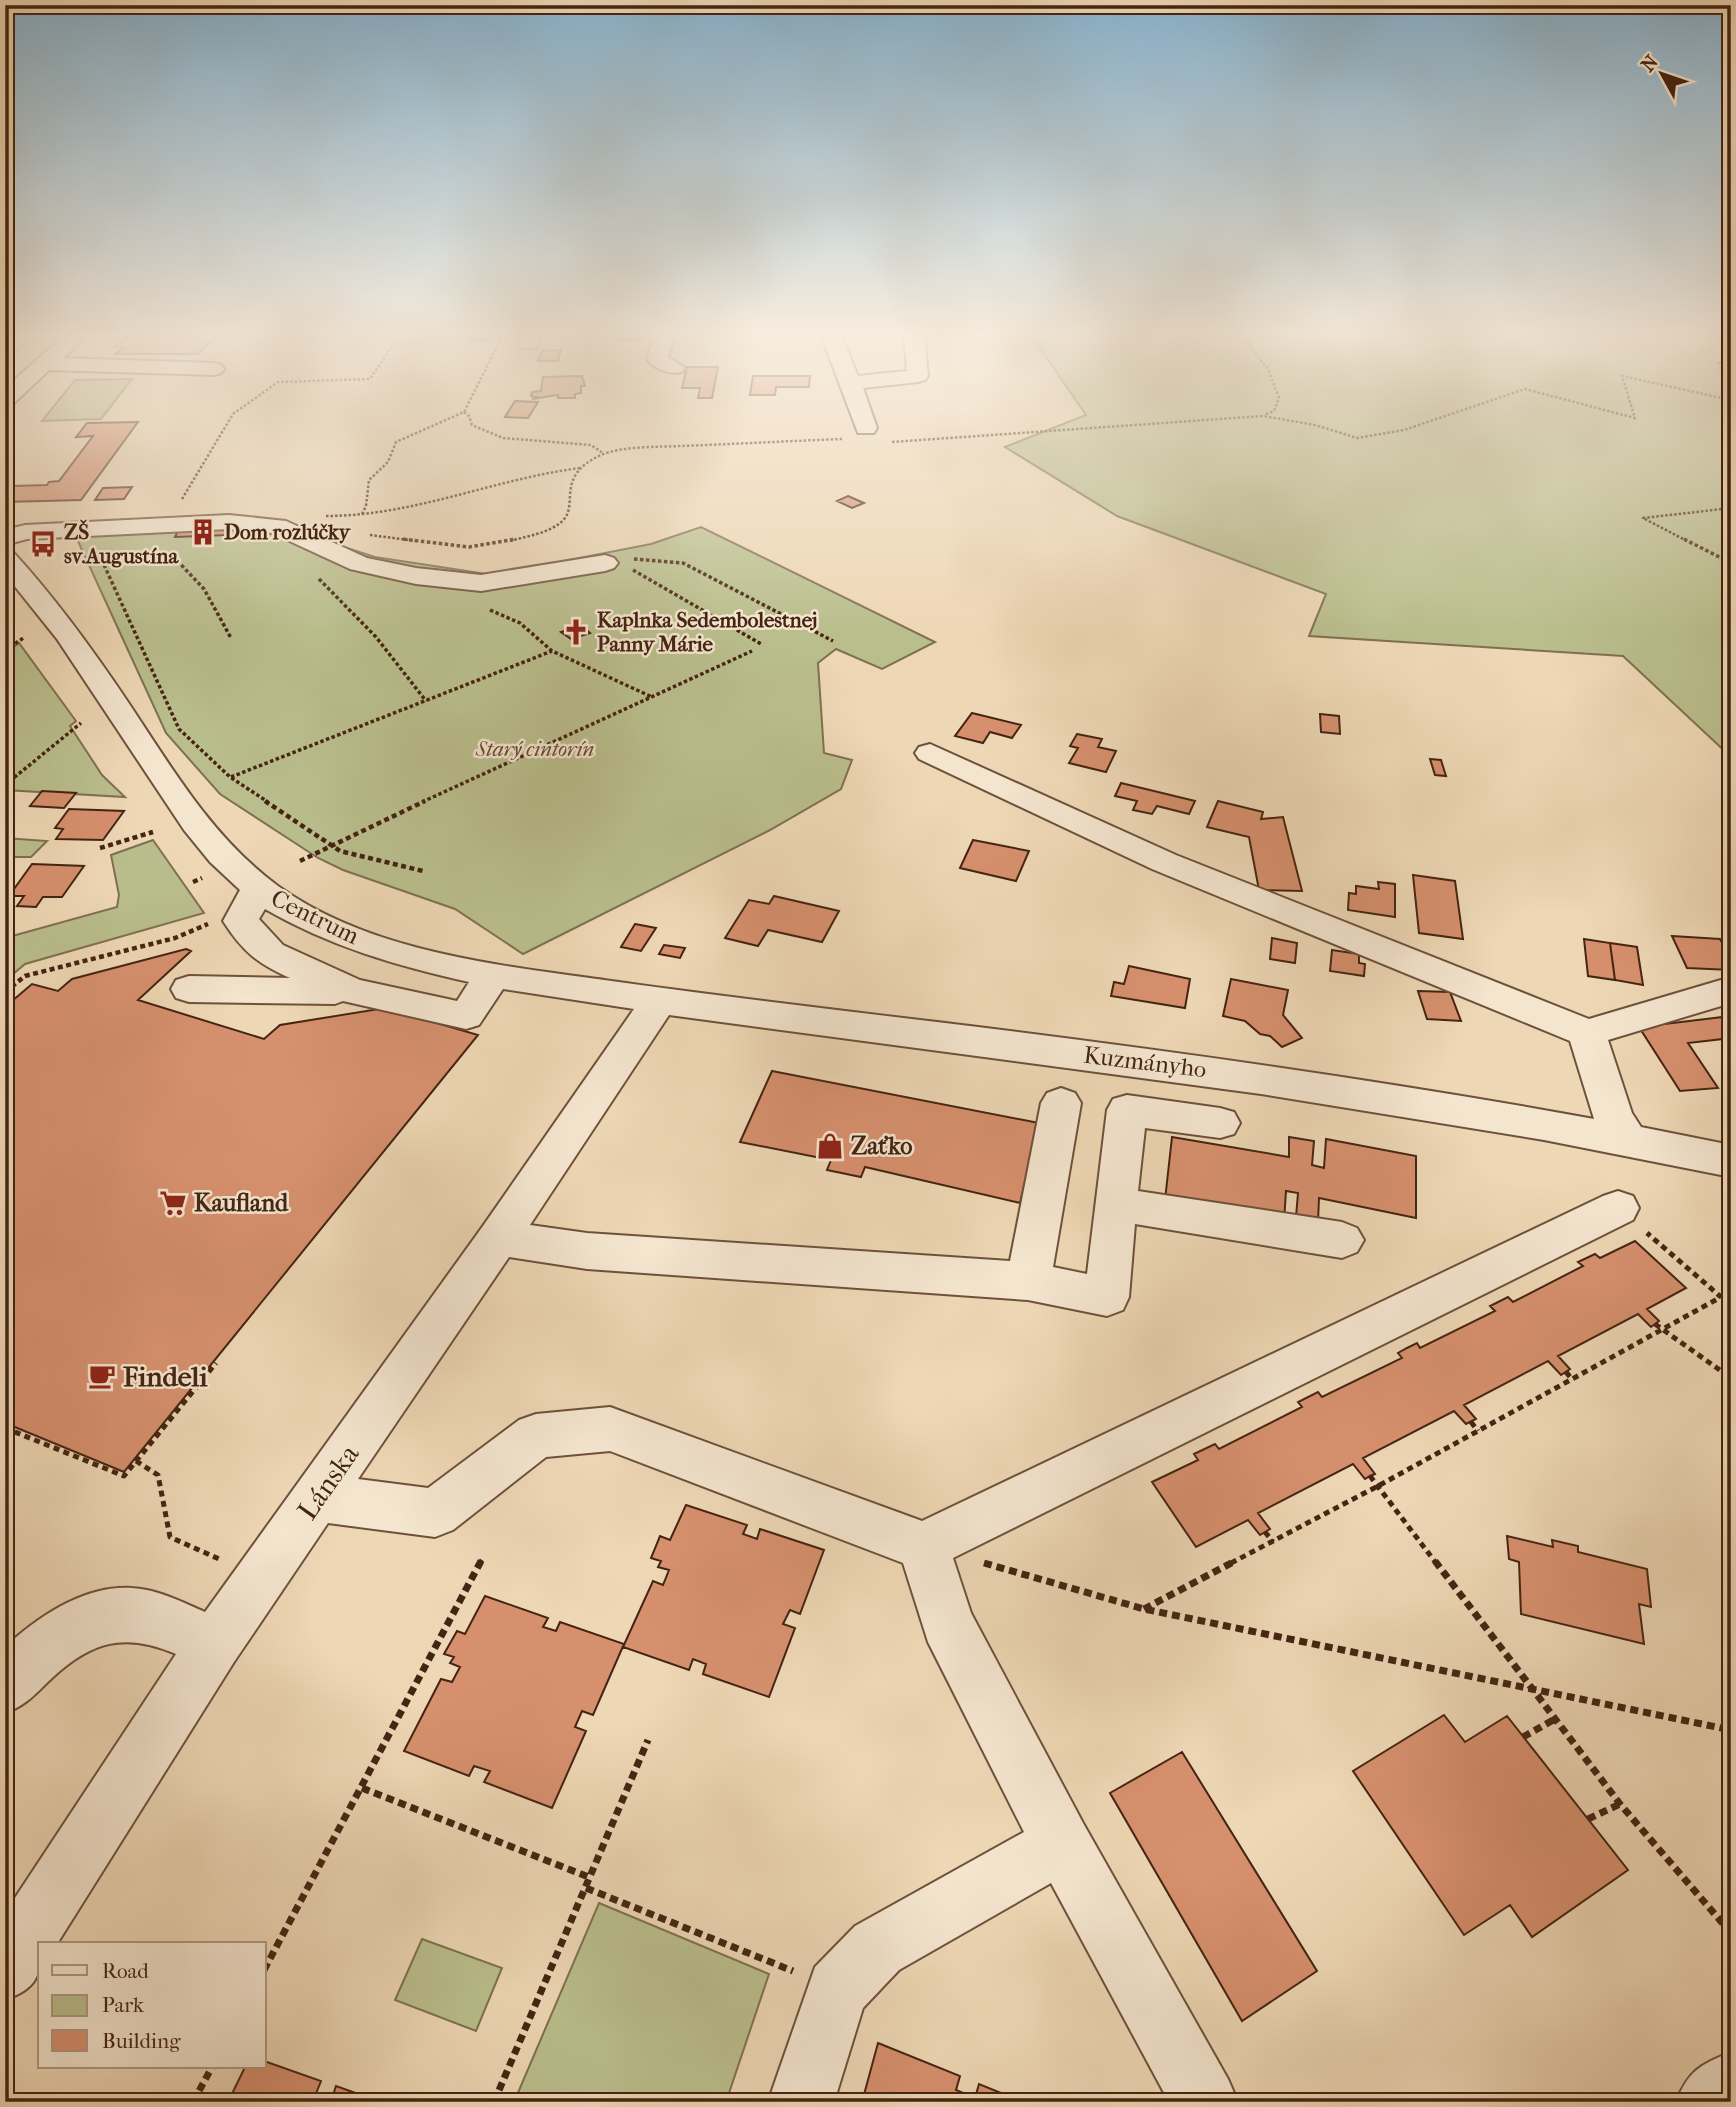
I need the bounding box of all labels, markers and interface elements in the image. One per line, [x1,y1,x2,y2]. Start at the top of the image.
north arrow [1628,38,1698,108]
text: N [1637,51,1663,76]
building icon: Dom rozlúčky [188,517,218,547]
place label: ZŠ sv.Augustína [64,519,179,568]
place label: Dom rozlúčky [224,520,352,544]
bus stop icon: ZŠ sv.Augustína [28,529,58,559]
place label: Kaplnka Sedembolestnej Panny Márie [597,608,817,656]
church icon: Kaplnka Sedembolestnej Panny Márie [561,617,591,647]
park label: Starý cintorín [475,737,594,761]
street label: Centrum [267,884,363,950]
street label: Kuzmányho [1082,1041,1208,1083]
shop icon: Zaťko [815,1131,845,1161]
place label: Zaťko [851,1132,912,1160]
supermarket icon: Kaufland [158,1188,188,1218]
place label: Kaufland [194,1189,289,1217]
place label: Findeli [123,1360,208,1393]
cafe icon: Findeli [87,1361,117,1391]
street label: Lánska [290,1437,366,1526]
legend [38,1942,266,2068]
text: Road [102,1959,149,1983]
text: Park [102,1993,144,2017]
text: Building [102,2029,181,2053]

